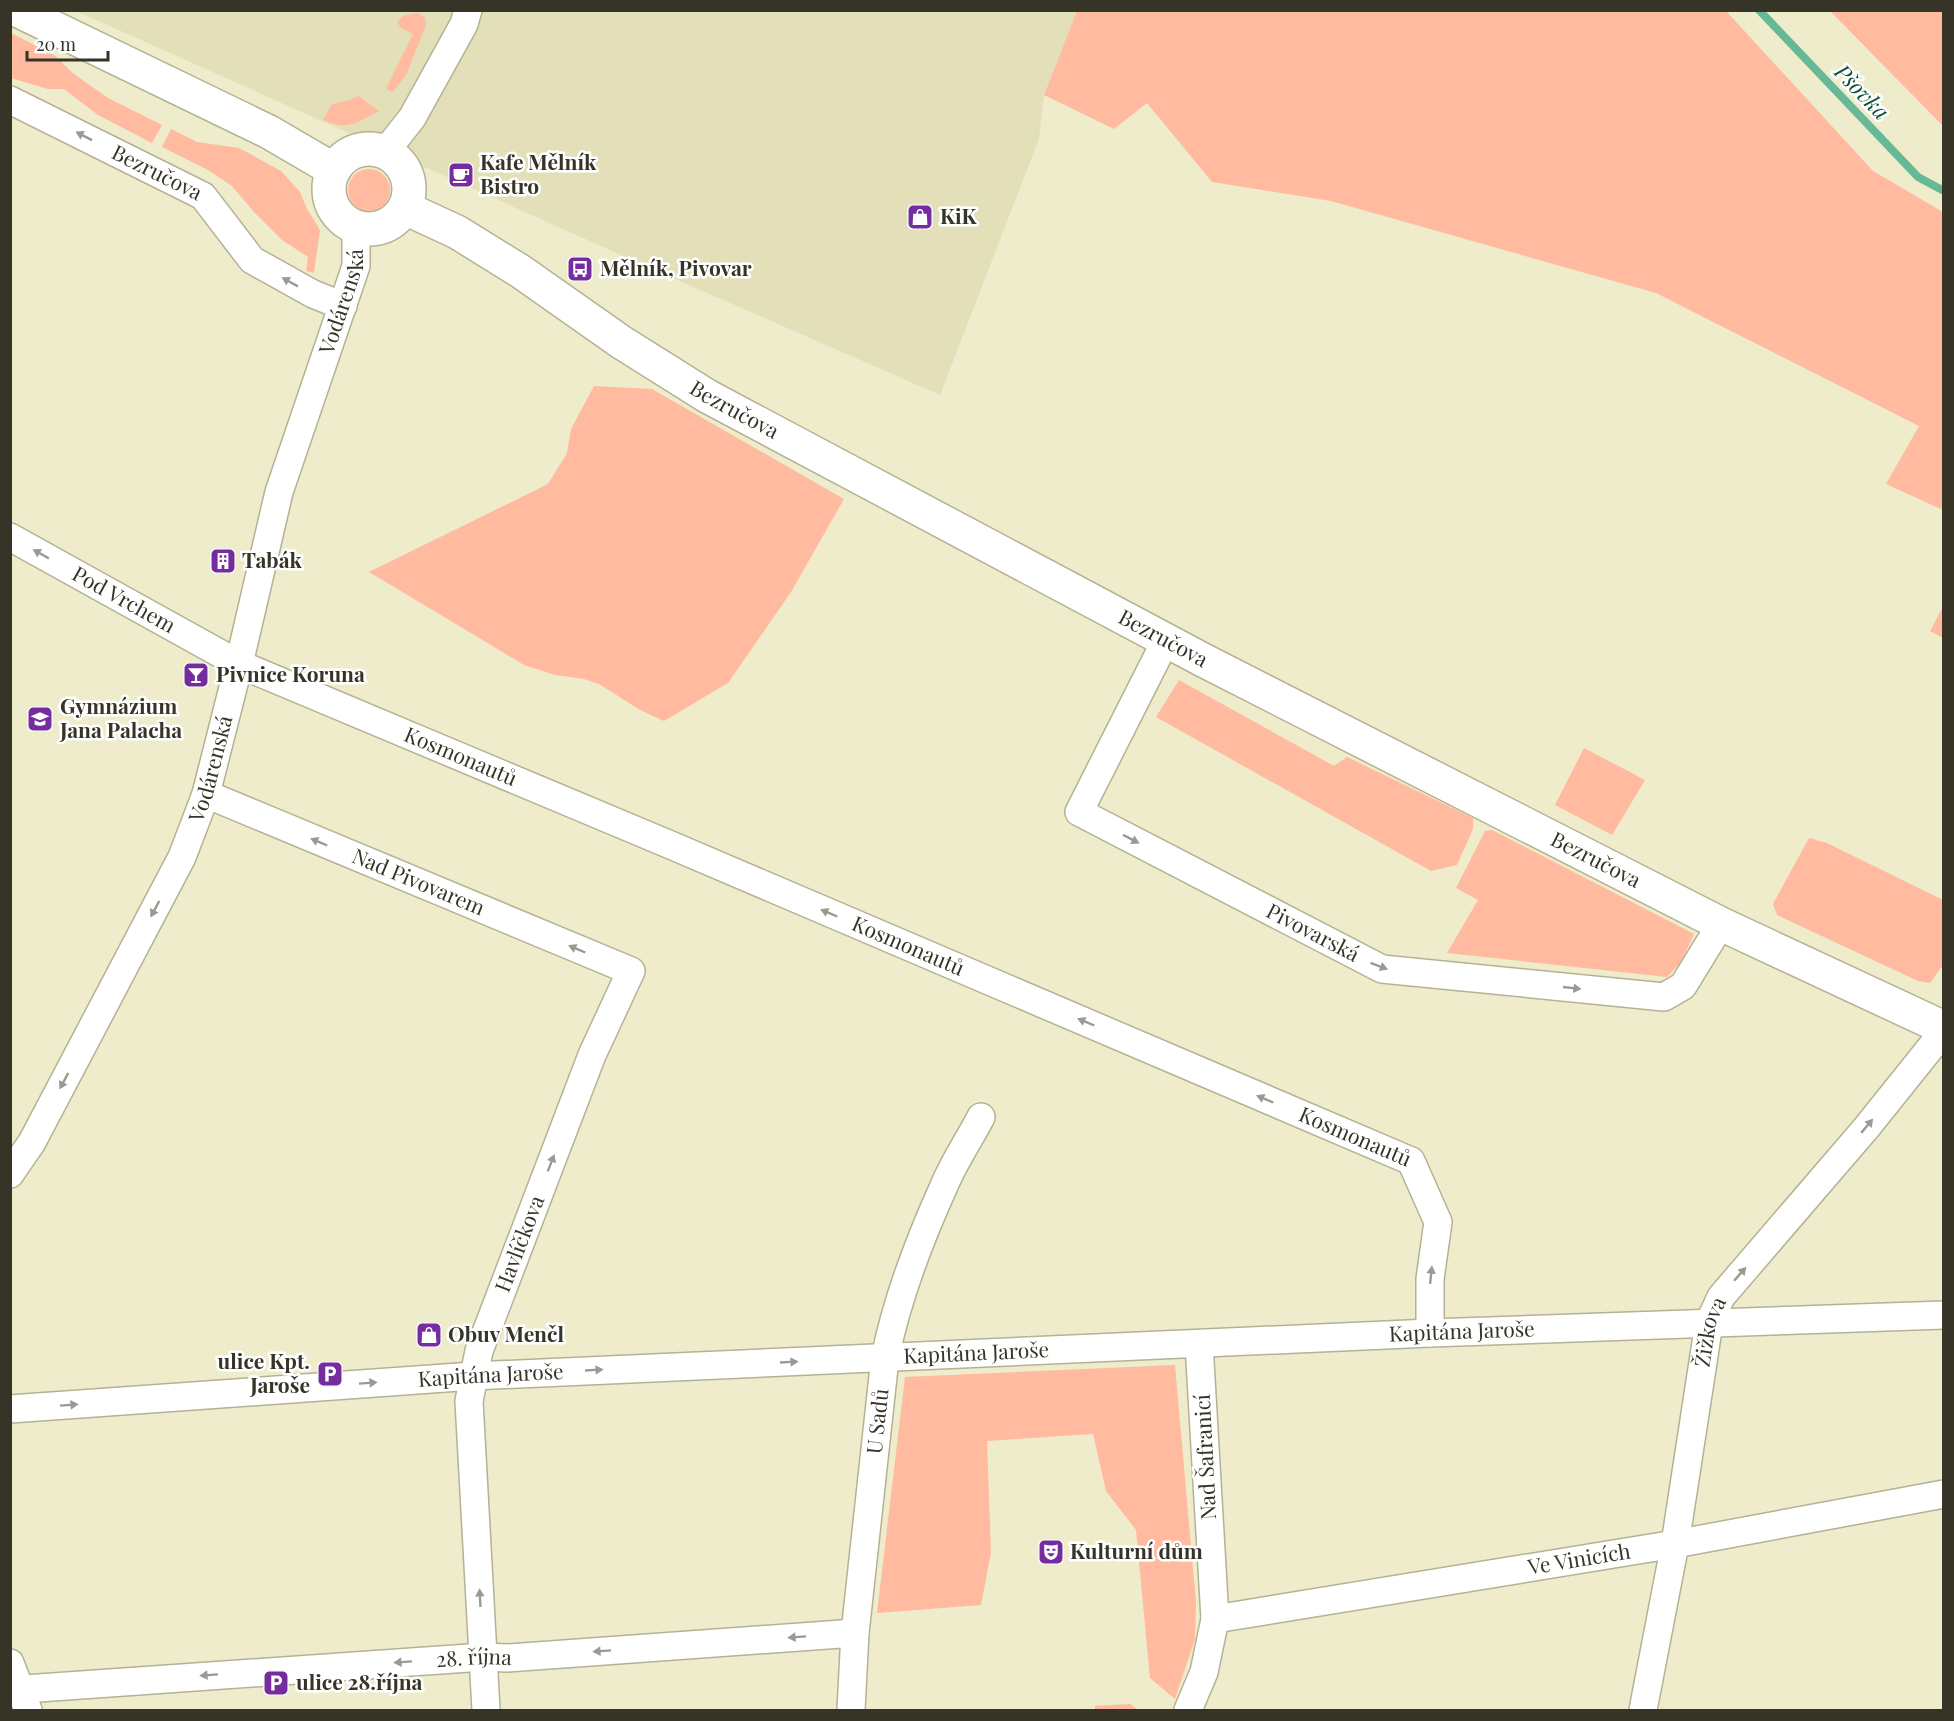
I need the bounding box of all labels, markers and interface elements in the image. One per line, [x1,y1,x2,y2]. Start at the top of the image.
scale bar [27,24,108,62]
text: 20 m [36,32,76,56]
water label: Pšovka [1828,56,1897,126]
one-way arrow [75,131,92,141]
street label: Bezručova [108,137,208,206]
place label: Kafe Mělník Bistro [480,147,597,199]
cafe icon: Kafe Mělník Bistro [446,160,476,190]
place label: KiK [940,201,978,229]
shop icon: KiK [905,202,935,232]
street label: Vodárenská [311,249,368,358]
place label: Mělník, Pivovar [600,253,752,281]
bus stop icon: Mělník, Pivovar [565,254,595,284]
one-way arrow [282,276,298,287]
street label: Bezručova [685,373,785,444]
place label: Tabák [242,545,303,573]
building icon: Tabák [208,546,238,576]
one-way arrow [32,549,49,559]
street label: Pod Vrchem [68,558,181,638]
street label: Bezručova [1114,602,1214,672]
place label: Pivnice Koruna [216,659,365,687]
bar icon: Pivnice Koruna [181,660,211,690]
place label: Gymnázium Jana Palacha [59,691,182,743]
school or university icon: Gymnázium Jana Palacha [25,704,55,734]
street label: Vodárenská [180,712,238,826]
street label: Kosmonautů [401,719,522,791]
street label: Bezručova [1547,824,1647,893]
one-way arrow [1122,834,1139,844]
one-way arrow [310,837,328,847]
street label: Nad Pivovarem [349,841,490,921]
street label: Pivovarská [1262,896,1365,967]
one-way arrow [150,900,160,917]
one-way arrow [820,907,838,917]
street label: Kosmonautů [848,908,969,981]
one-way arrow [568,944,586,953]
one-way arrow [1370,961,1388,971]
one-way arrow [1563,983,1582,993]
one-way arrow [1077,1018,1094,1027]
one-way arrow [59,1073,69,1090]
one-way arrow [1256,1094,1274,1103]
street label: Kosmonautů [1295,1099,1416,1172]
one-way arrow [1860,1119,1873,1134]
one-way arrow [547,1154,556,1172]
street label: Havlíčkova [487,1191,550,1296]
one-way arrow [1426,1265,1436,1284]
one-way arrow [1733,1267,1746,1282]
street label: Žižkova [1686,1291,1731,1369]
street label: Kapitána Jaroše [1388,1313,1535,1347]
place label: Obuv Menčl [448,1319,564,1347]
shop icon: Obuv Menčl [414,1320,444,1350]
street label: Kapitána Jaroše [903,1334,1050,1369]
place label: ulice Kpt. Jaroše [218,1346,310,1398]
street label: Kapitána Jaroše [417,1356,564,1392]
one-way arrow [779,1357,798,1366]
parking icon: ulice Kpt. Jaroše [315,1359,345,1389]
one-way arrow [584,1366,603,1375]
one-way arrow [359,1379,378,1388]
street label: U Sadů [859,1387,894,1455]
street label: Nad Šafranicí [1187,1394,1221,1521]
one-way arrow [59,1400,78,1409]
street label: Ve Vinicích [1524,1535,1633,1580]
place label: Kulturní dům [1070,1536,1203,1564]
theatre icon: Kulturní dům [1036,1537,1066,1567]
one-way arrow [475,1589,484,1608]
one-way arrow [787,1632,806,1641]
street label: 28. října [435,1641,513,1672]
one-way arrow [593,1646,612,1656]
one-way arrow [394,1657,413,1667]
place label: ulice 28.října [296,1667,423,1695]
parking icon: ulice 28.října [261,1668,291,1698]
one-way arrow [199,1670,218,1680]

